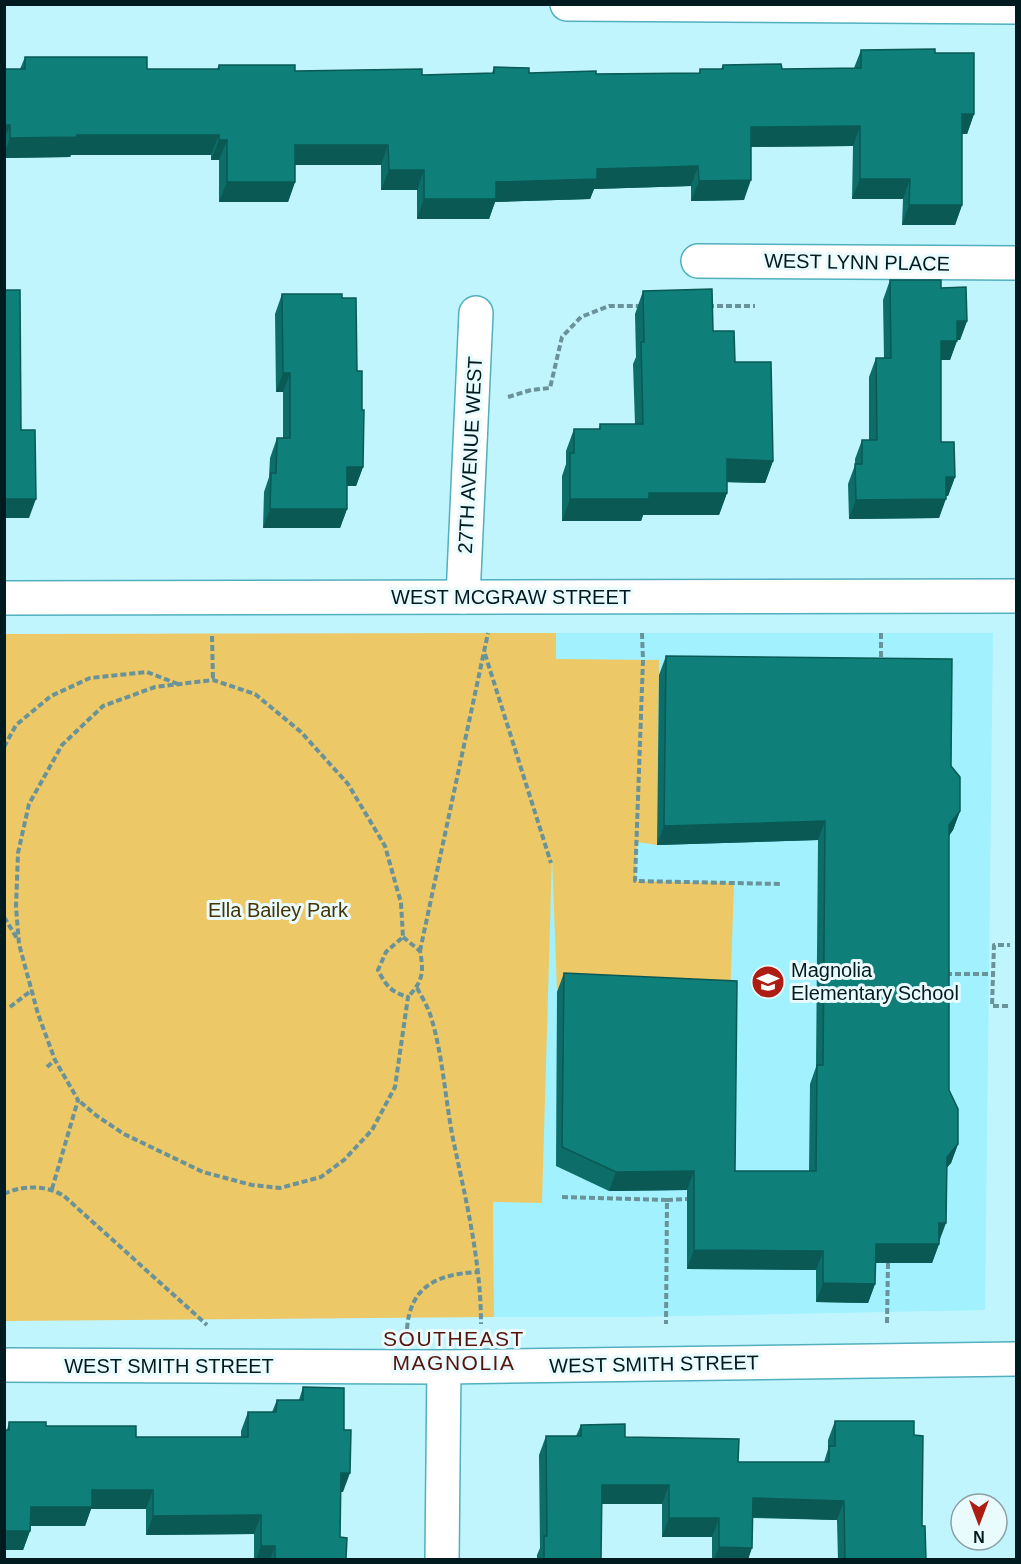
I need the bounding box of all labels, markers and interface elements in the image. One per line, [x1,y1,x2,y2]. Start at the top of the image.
street label: WEST LYNN PLACE [764,249,950,275]
street label: 27TH AVENUE WEST [454,356,486,554]
street label: WEST MCGRAW STREET [391,586,631,608]
park label: Ella Bailey Park [208,899,349,921]
place label: Magnolia Elementary School [791,959,959,1004]
school or university icon: Magnolia Elementary School [750,964,786,1000]
district label: SOUTHEAST MAGNOLIA [383,1327,525,1374]
street label: WEST SMITH STREET [549,1351,759,1377]
street label: WEST SMITH STREET [64,1355,274,1377]
north arrow [949,1492,1009,1552]
text: N [973,1528,985,1545]

